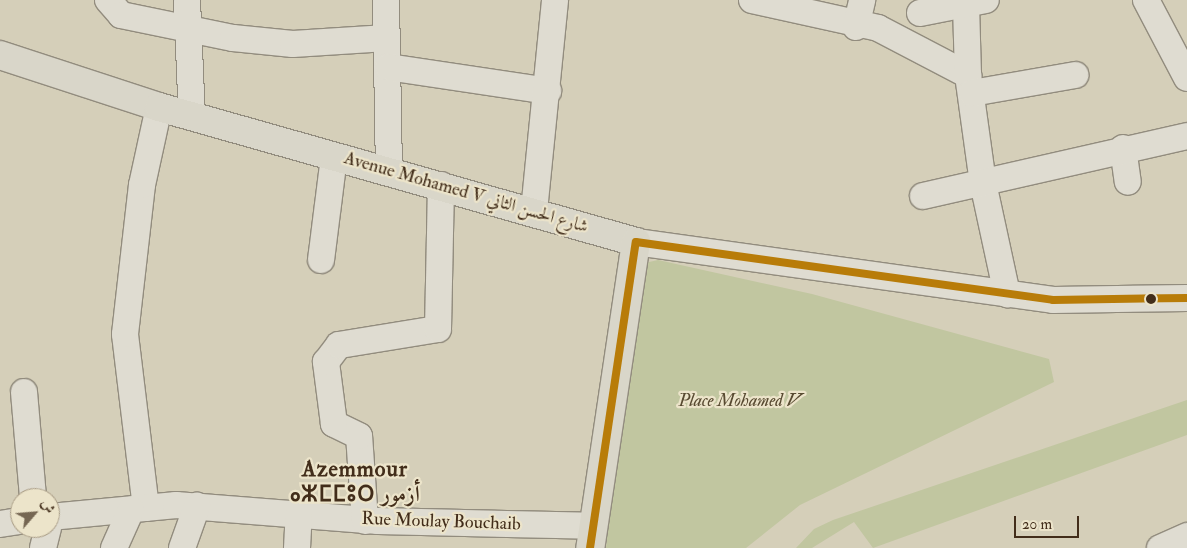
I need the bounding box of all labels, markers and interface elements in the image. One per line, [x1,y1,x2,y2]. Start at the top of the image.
street label: Avenue Mohamed V شارع الحسن الثاني [341,148,591,238]
unlabelled marker [1146,294,1156,304]
park label: Place Mohamed V [678,390,802,412]
district label: Azemmour ⴰⵣⵎⵎⵓⵔ أزمور [294,456,416,508]
north arrow [10,488,60,538]
text: ش [37,496,59,516]
scale bar [1017,506,1082,538]
street label: Rue Moulay Bouchaib [361,508,521,536]
text: 20 m [1022,515,1052,534]

